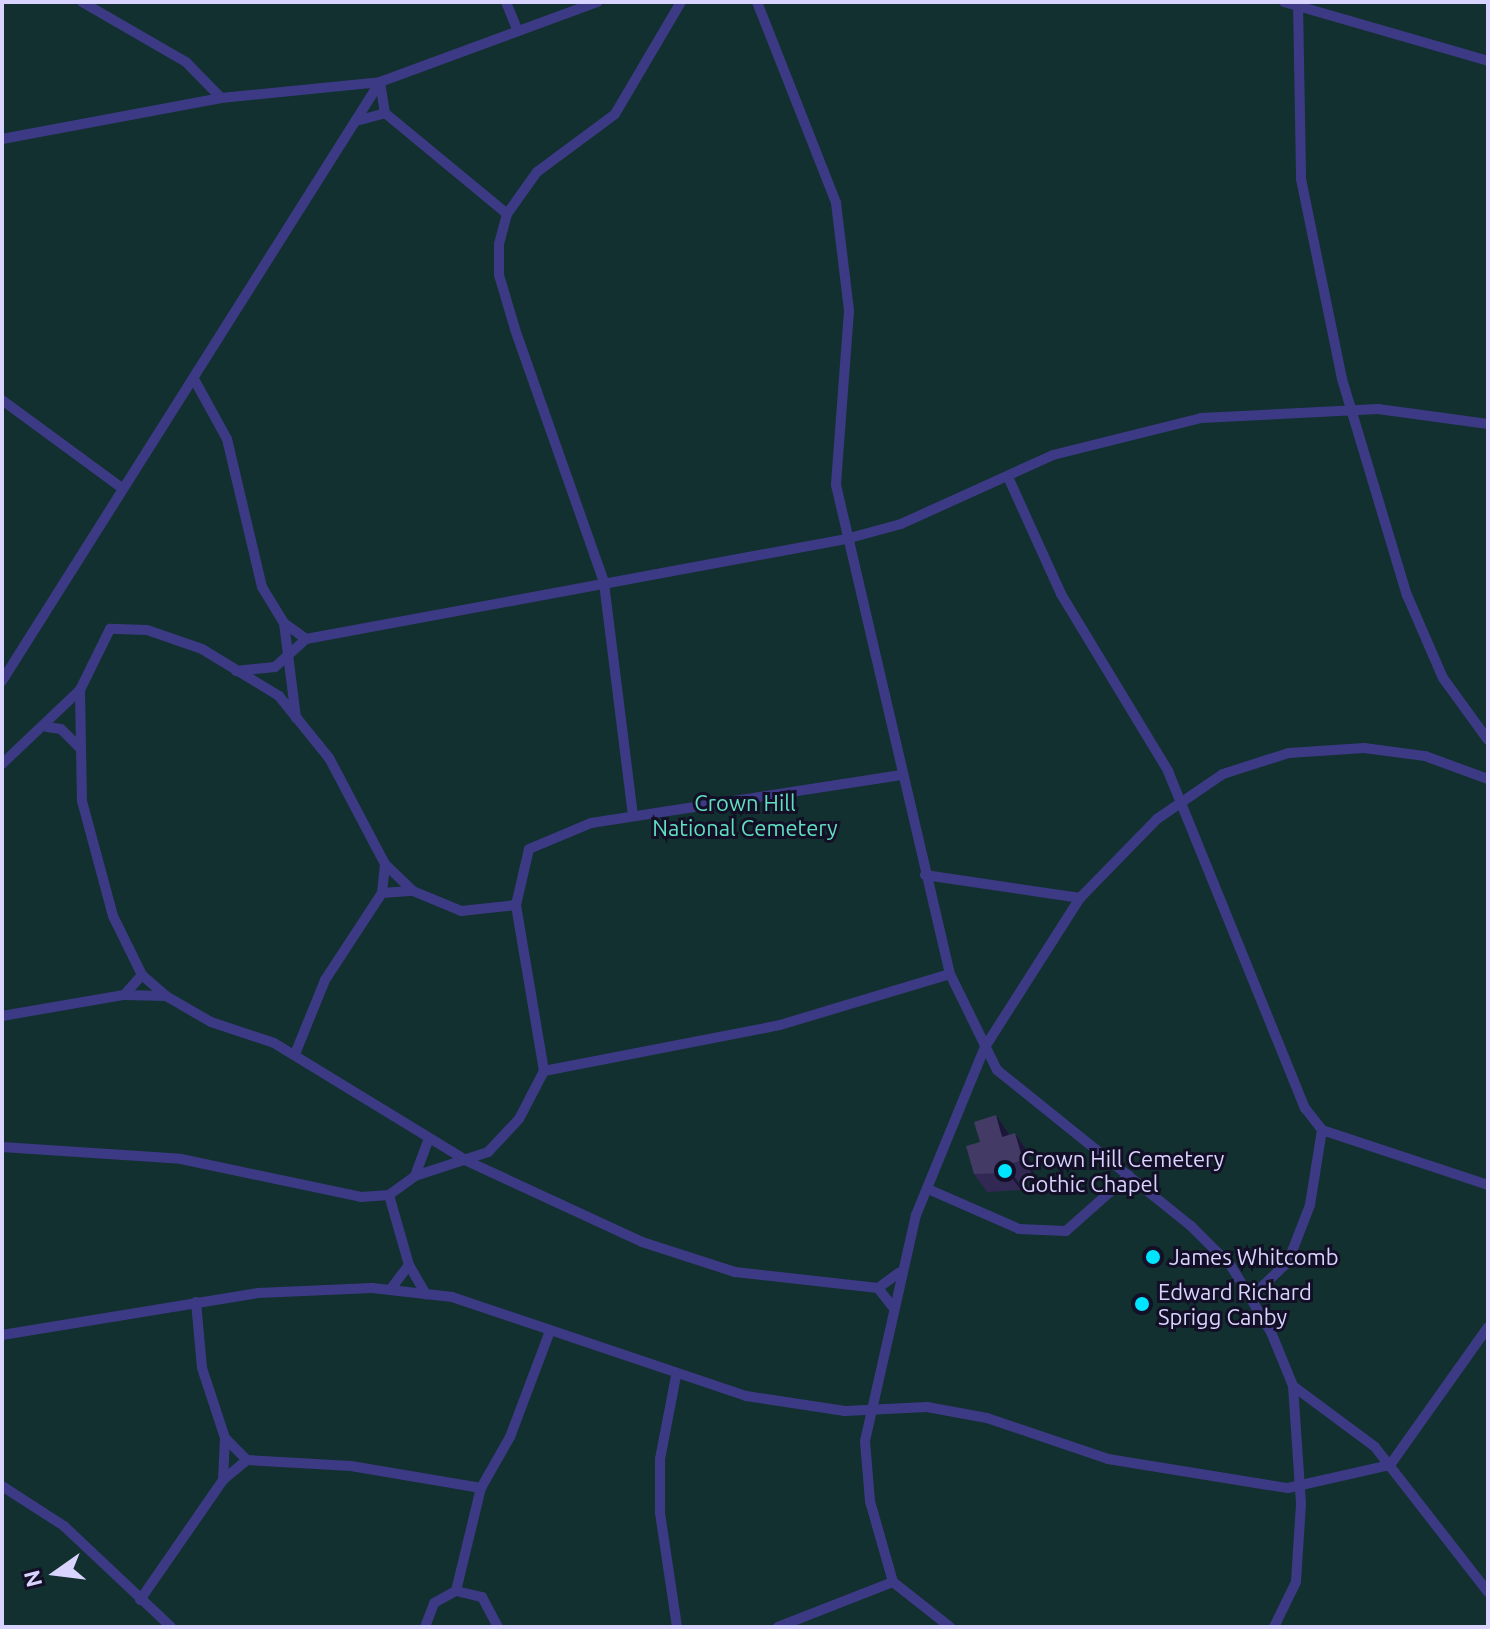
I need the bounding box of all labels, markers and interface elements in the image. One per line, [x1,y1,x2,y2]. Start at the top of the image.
park label: Crown Hill National Cemetery [652,789,838,840]
place label: Crown Hill Cemetery Gothic Chapel [1021,1145,1224,1196]
marker: Crown Hill Cemetery Gothic Chapel [996,1162,1014,1180]
place label: James Whitcomb [1169,1244,1339,1270]
marker: James Whitcomb [1144,1248,1162,1266]
place label: Edward Richard Sprigg Canby [1158,1278,1312,1330]
marker: Edward Richard Sprigg Canby [1133,1295,1151,1313]
north arrow [16,1533,96,1613]
text: N [18,1568,46,1590]

